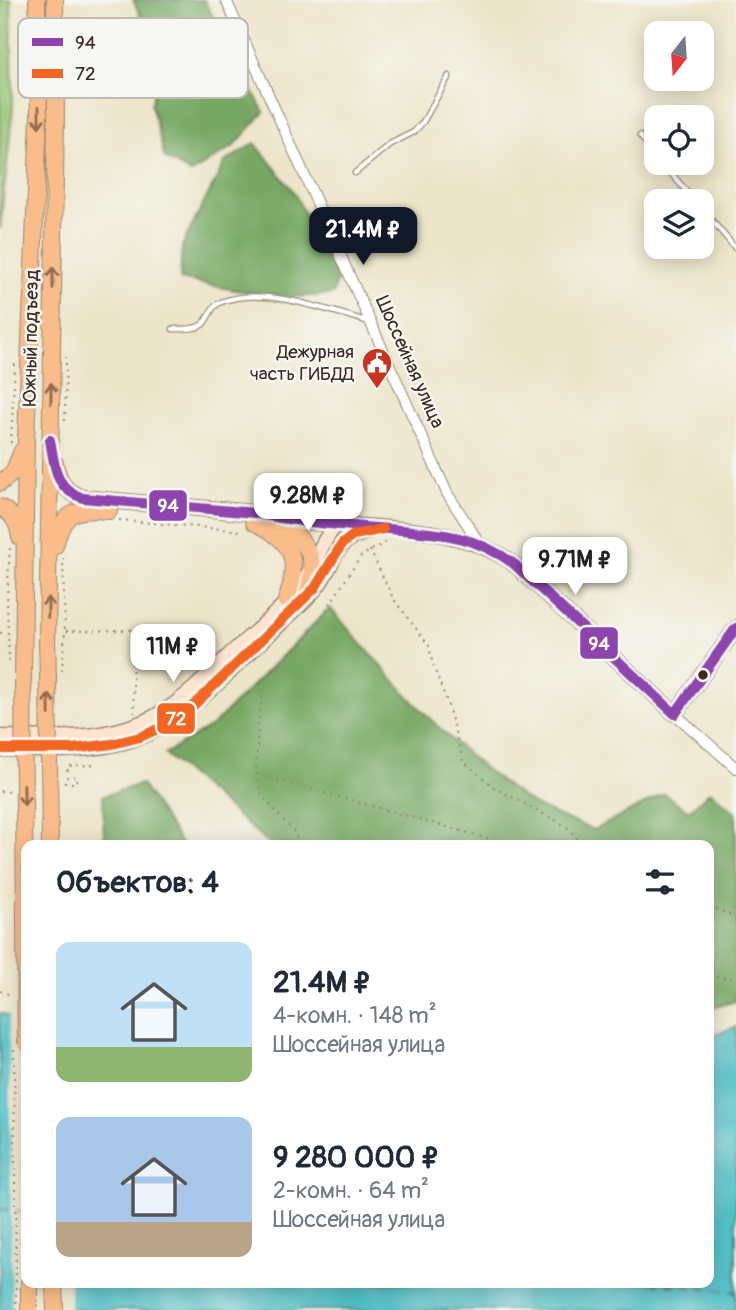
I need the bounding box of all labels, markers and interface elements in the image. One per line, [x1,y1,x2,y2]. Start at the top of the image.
legend [18,18,248,98]
north arrow [644,21,714,91]
map controls [644,21,714,259]
text: 94 [75,31,96,55]
text: 72 [75,62,96,86]
one-way arrow [32,105,45,128]
button: locate [644,105,714,175]
button: layers [644,189,714,259]
pin: 21.4M ₽ [298,208,428,267]
text: 21.4M ₽ [325,215,401,244]
one-way arrow [46,267,60,290]
street label: Южный подъезд [18,269,44,406]
street label: Шоссейная улица [370,292,450,432]
place label: Дежурная часть ГИБДД [249,340,355,386]
public building icon: Дежурная часть ГИБДД [360,346,394,390]
one-way arrow [44,382,58,405]
pin: 9.28M ₽ [243,474,373,533]
text: 9.28M ₽ [270,481,346,510]
line badge: 94 [148,489,188,522]
text: 94 [158,494,178,518]
pin: 9.71M ₽ [510,538,640,597]
text: 9.71M ₽ [538,545,612,574]
one-way arrow [41,596,54,619]
pin: 11M ₽ [124,624,222,684]
line badge: 94 [579,626,619,660]
text: 11M ₽ [146,632,200,661]
text: 94 [589,632,609,656]
unlabelled marker [696,668,710,682]
one-way arrow [42,692,55,715]
line badge: 72 [156,702,196,735]
text: 72 [166,707,187,731]
one-way arrow [17,783,31,806]
icon: filters [641,863,679,901]
text: Объектов: 4 [56,864,219,901]
text: 21.4M ₽ [273,964,372,1001]
icon: home [112,970,196,1054]
text: 4-комн. · 148 m² [273,1001,437,1030]
text: Шоссейная улица [273,1030,445,1059]
text: 9 280 000 ₽ [273,1139,440,1176]
icon: home [112,1145,196,1229]
text: 2-комн. · 64 m² [273,1176,429,1205]
text: Шоссейная улица [273,1205,445,1234]

